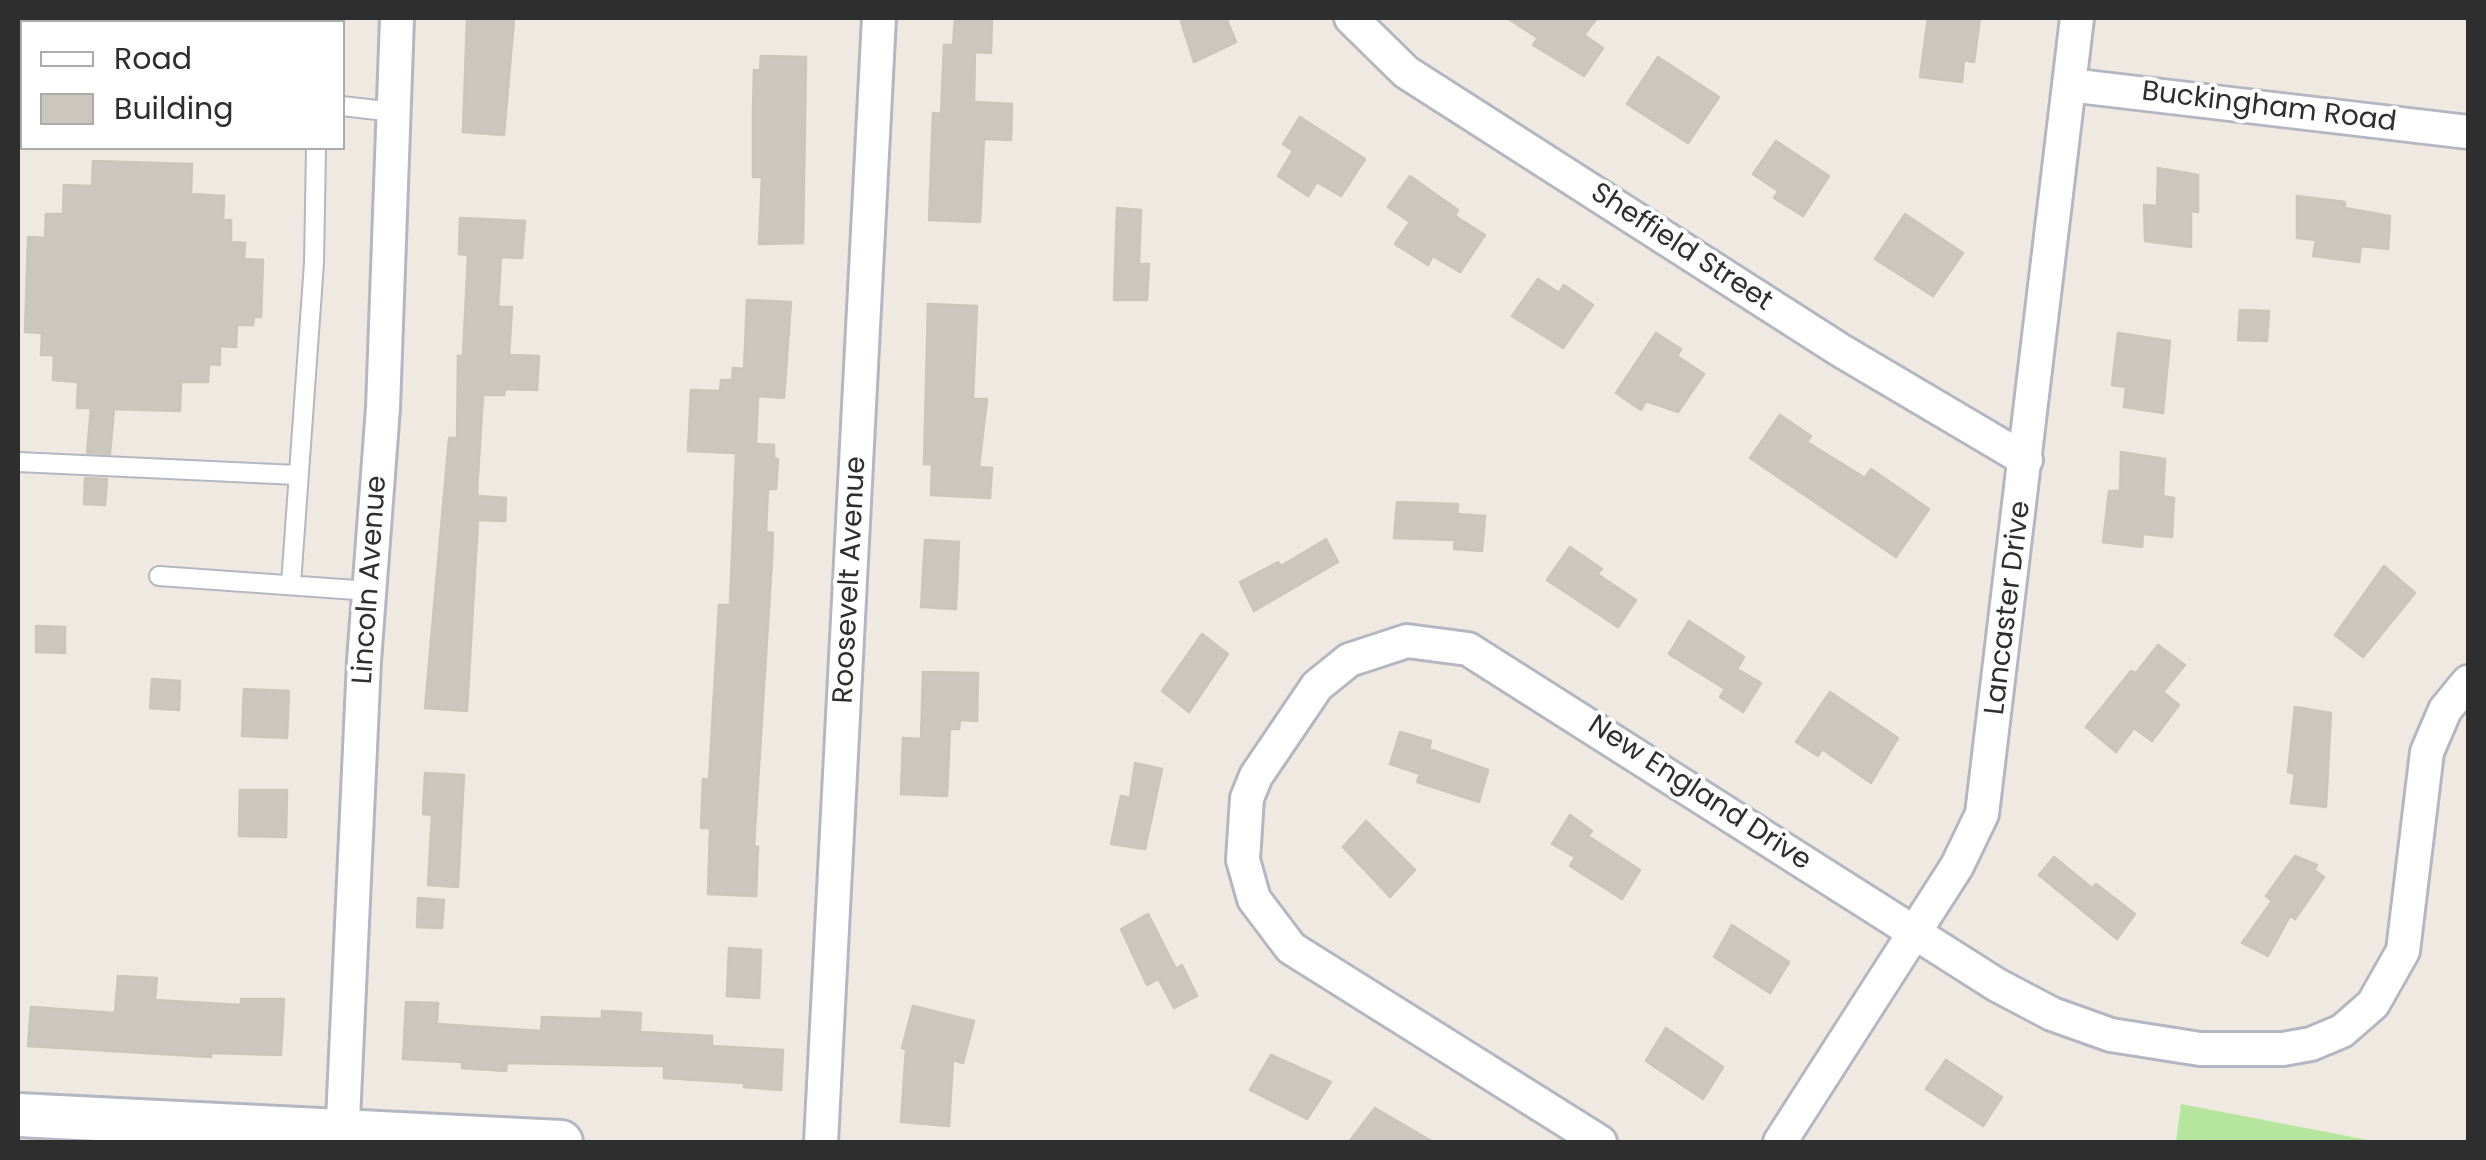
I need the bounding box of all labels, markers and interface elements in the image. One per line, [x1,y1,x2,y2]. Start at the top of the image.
legend [20,20,345,150]
text: Road [114,37,192,80]
street label: Buckingham Road [2140,76,2398,140]
text: Building [114,87,234,130]
street label: Sheffield Street [1584,177,1778,319]
street label: Roosevelt Avenue [828,455,874,705]
street label: Lincoln Avenue [347,474,395,686]
street label: Lancaster Drive [1979,499,2039,717]
street label: New England Drive [1581,709,1817,879]

